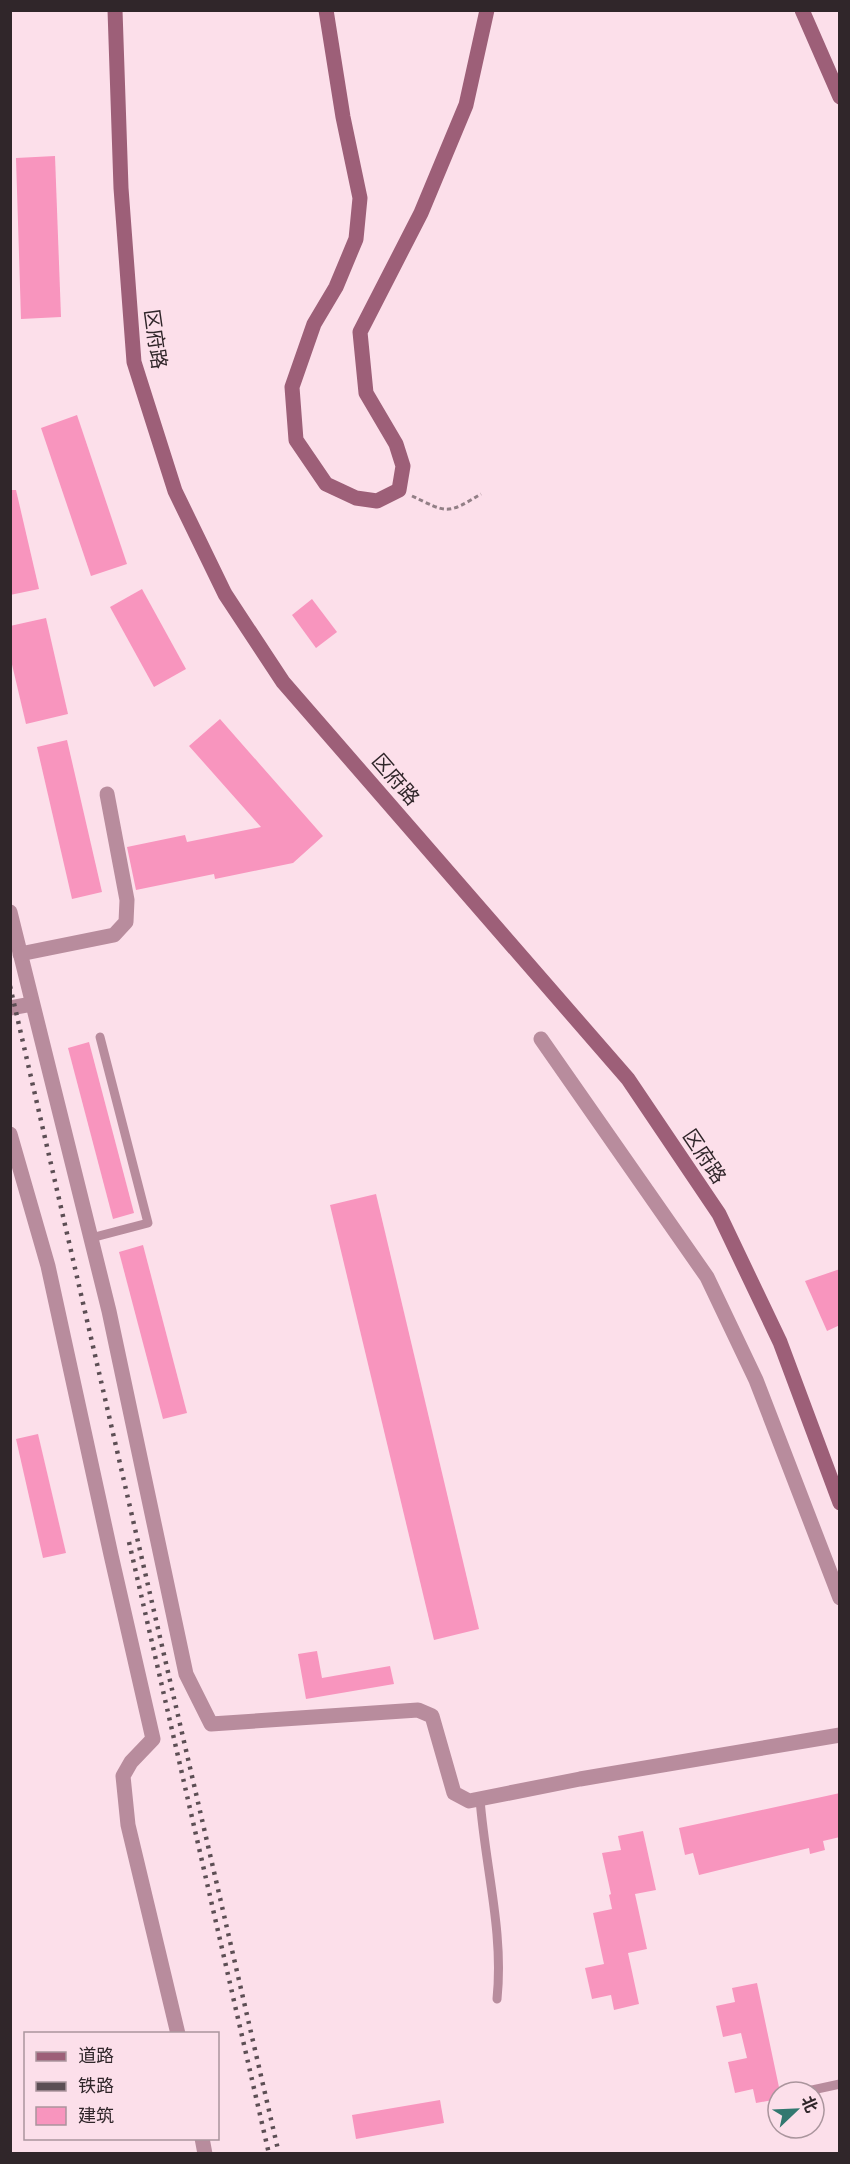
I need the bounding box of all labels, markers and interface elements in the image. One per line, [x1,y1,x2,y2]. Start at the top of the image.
street label: 区府路 [138,307,174,371]
street label: 区府路 [366,748,426,810]
street label: 区府路 [677,1124,733,1188]
legend [24,2032,219,2140]
text: 道路 [78,2043,114,2067]
text: 铁路 [78,2073,114,2097]
north arrow [766,2080,826,2140]
text: 北 [797,2092,823,2116]
text: 建筑 [78,2103,114,2127]

